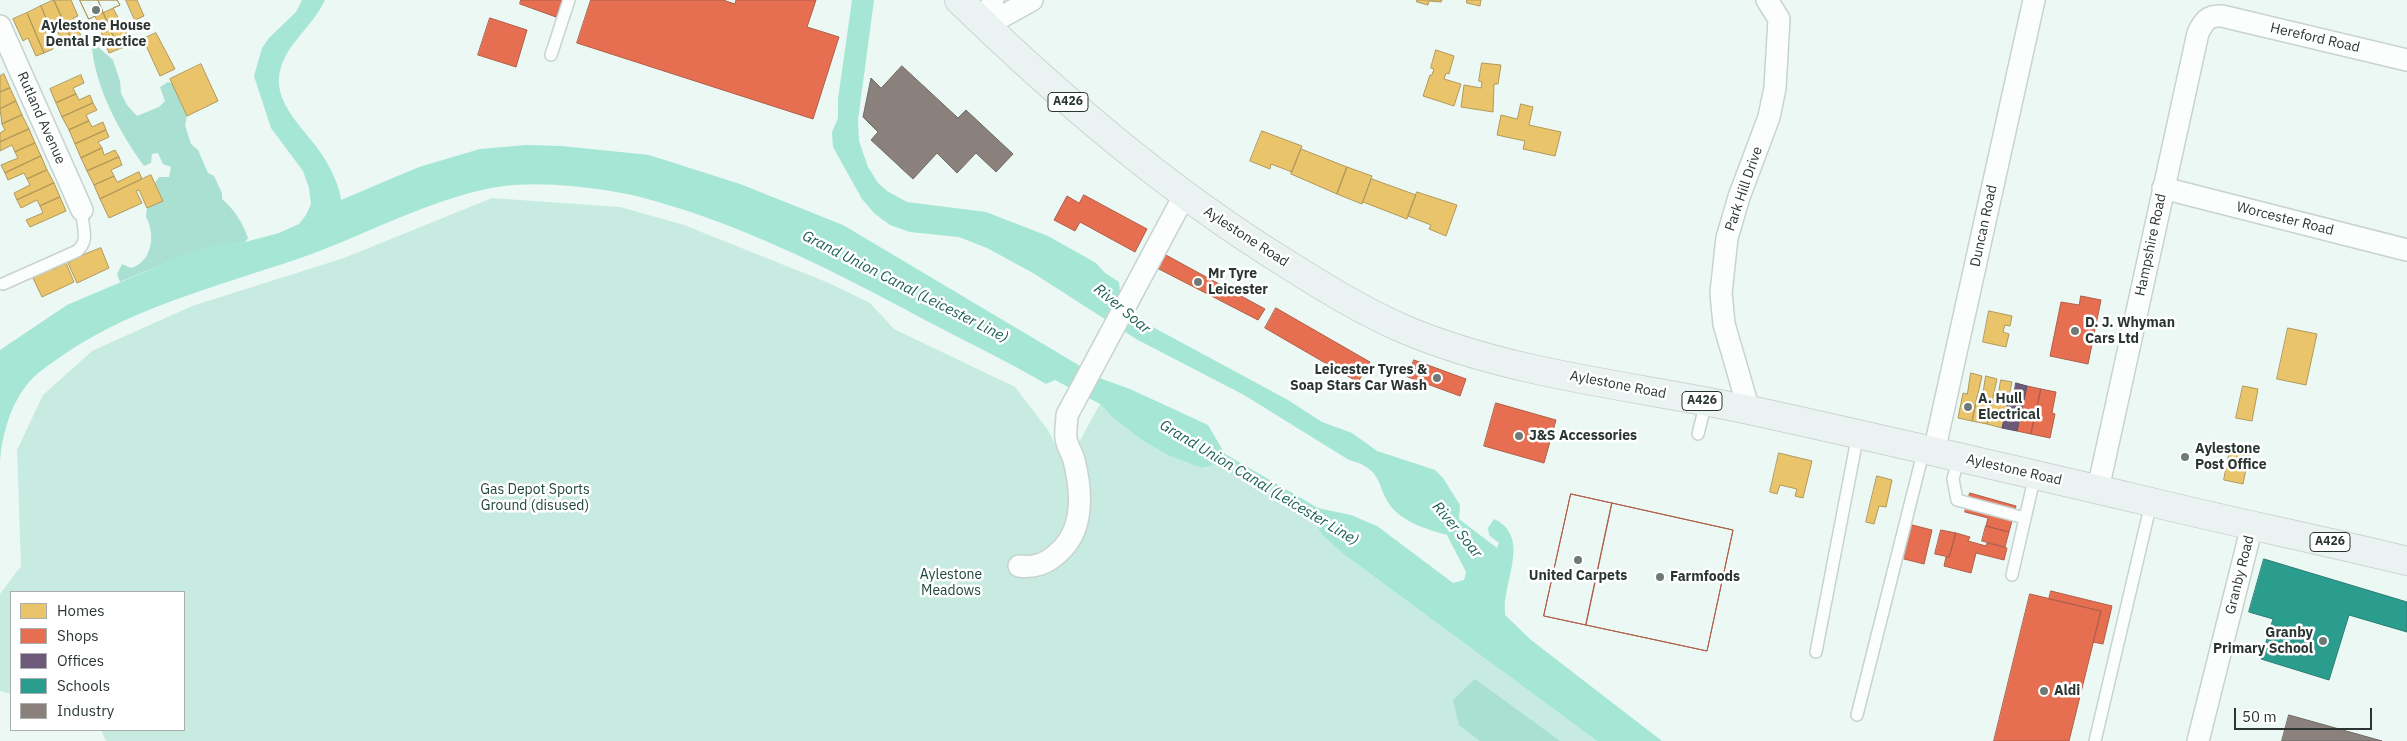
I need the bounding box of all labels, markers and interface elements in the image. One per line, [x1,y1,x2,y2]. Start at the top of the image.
marker: Aylestone House Dental Practice [90,4,102,16]
place label: Aylestone House Dental Practice [41,18,151,50]
street label: Hereford Road [2269,20,2361,56]
street label: Rutland Avenue [13,69,69,167]
road number: A426 [1048,92,1088,111]
street label: Park Hill Drive [1722,144,1766,234]
street label: Duncan Road [1967,184,2001,268]
street label: Hampshire Road [2132,192,2170,298]
street label: Worcester Road [2235,199,2335,239]
street label: Aylestone Road [1200,203,1292,271]
water label: Grand Union Canal (Leicester Line) [799,227,1011,347]
place label: Mr Tyre Leicester [1208,266,1268,298]
marker: Mr Tyre Leicester [1192,276,1204,288]
water label: River Soar [1090,280,1154,338]
place label: D. J. Whyman Cars Ltd [2085,315,2175,348]
marker: D. J. Whyman Cars Ltd [2069,325,2081,337]
place label: Leicester Tyres & Soap Stars Car Wash [1290,362,1427,394]
street label: Aylestone Road [1568,367,1668,403]
marker: Leicester Tyres & Soap Stars Car Wash [1431,372,1443,384]
place label: A. Hull Electrical [1978,391,2040,424]
road number: A426 [1682,392,1722,411]
marker: A. Hull Electrical [1962,401,1974,413]
water label: Grand Union Canal (Leicester Line) [1156,416,1362,550]
place label: J&S Accessories [1529,428,1637,444]
marker: J&S Accessories [1513,430,1525,442]
place label: Aylestone Post Office [2195,441,2267,474]
street label: Aylestone Road [1964,451,2064,489]
marker: Aylestone Post Office [2179,451,2191,463]
park label: Gas Depot Sports Ground (disused) [480,482,590,514]
water label: River Soar [1428,498,1486,562]
road number: A426 [2310,532,2350,552]
street label: Granby Road [2222,534,2258,616]
marker: United Carpets [1572,554,1584,566]
park label: Aylestone Meadows [920,567,982,600]
place label: United Carpets [1529,568,1627,584]
place label: Farmfoods [1670,569,1740,585]
marker: Farmfoods [1654,571,1666,583]
legend [10,591,185,731]
text: Homes [57,601,105,620]
place label: Granby Primary School [2213,625,2313,658]
text: Shops [57,626,99,645]
marker: Granby Primary School [2317,635,2329,647]
text: Offices [57,651,104,670]
text: Schools [57,676,110,695]
place label: Aldi [2054,683,2080,699]
marker: Aldi [2038,685,2050,697]
scale bar [2237,698,2374,730]
text: Industry [57,701,114,720]
text: 50 m [2242,707,2277,726]

